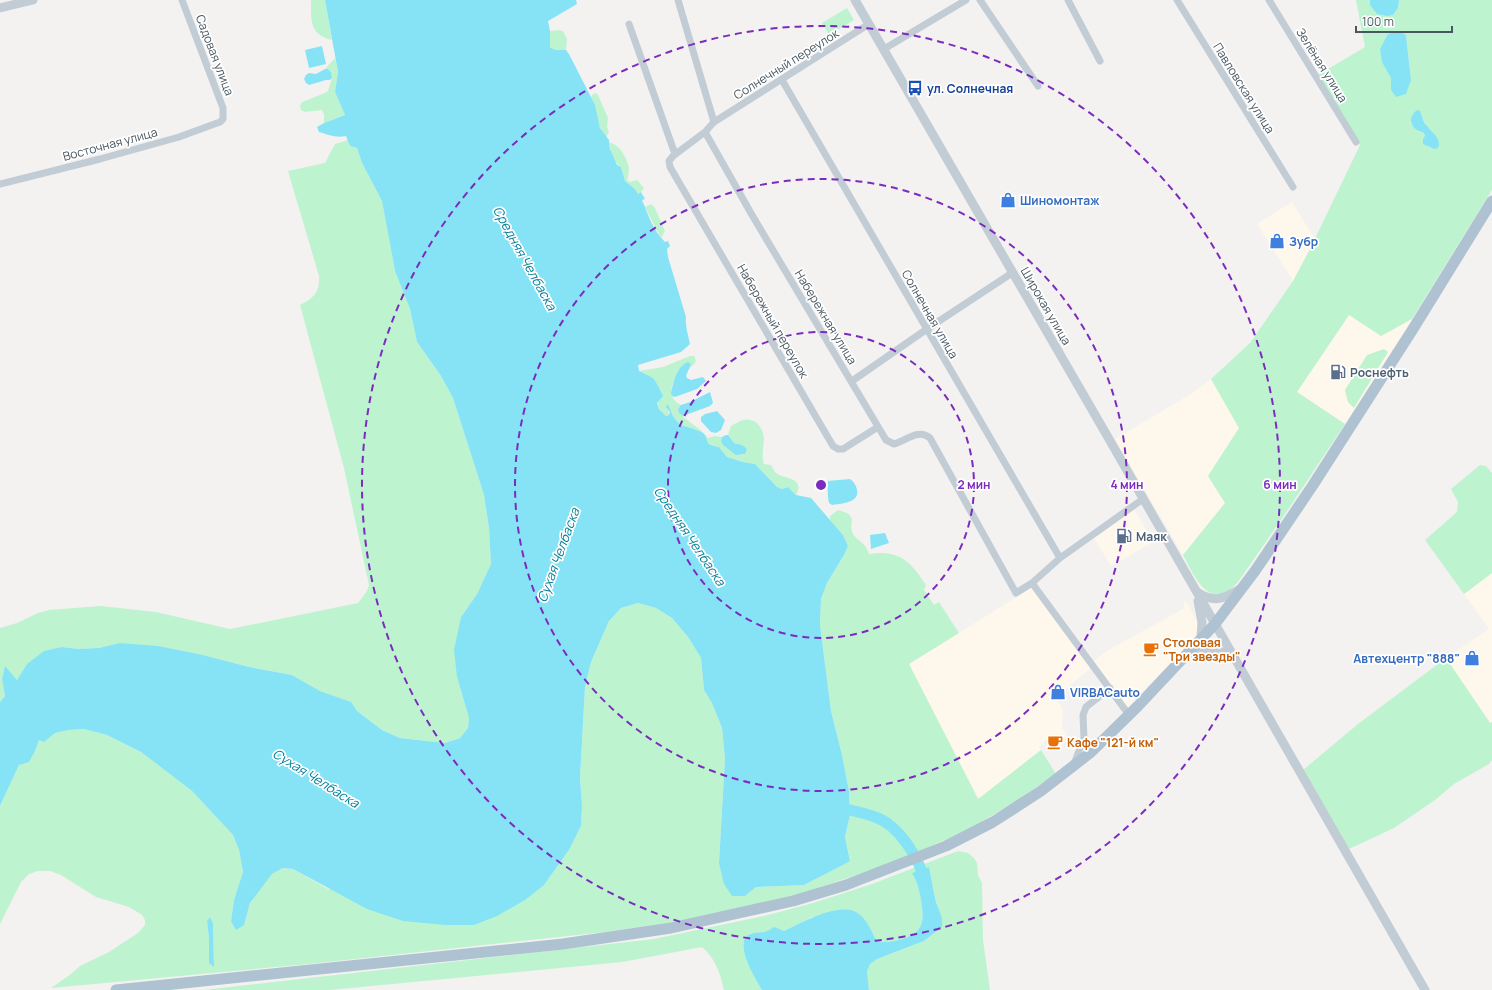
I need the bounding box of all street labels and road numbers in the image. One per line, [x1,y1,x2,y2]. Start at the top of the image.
street label: Садовая улица [192,12,238,98]
street label: Солнечный переулок [730,24,843,103]
street label: Зелёная улица [1292,25,1352,105]
street label: Павловская улица [1209,39,1279,137]
street label: Восточная улица [61,123,159,165]
street label: Набережный переулок [733,261,813,382]
street label: Широкая улица [1017,264,1075,348]
street label: Набережная улица [791,266,861,368]
street label: Солнечная улица [898,266,962,362]

